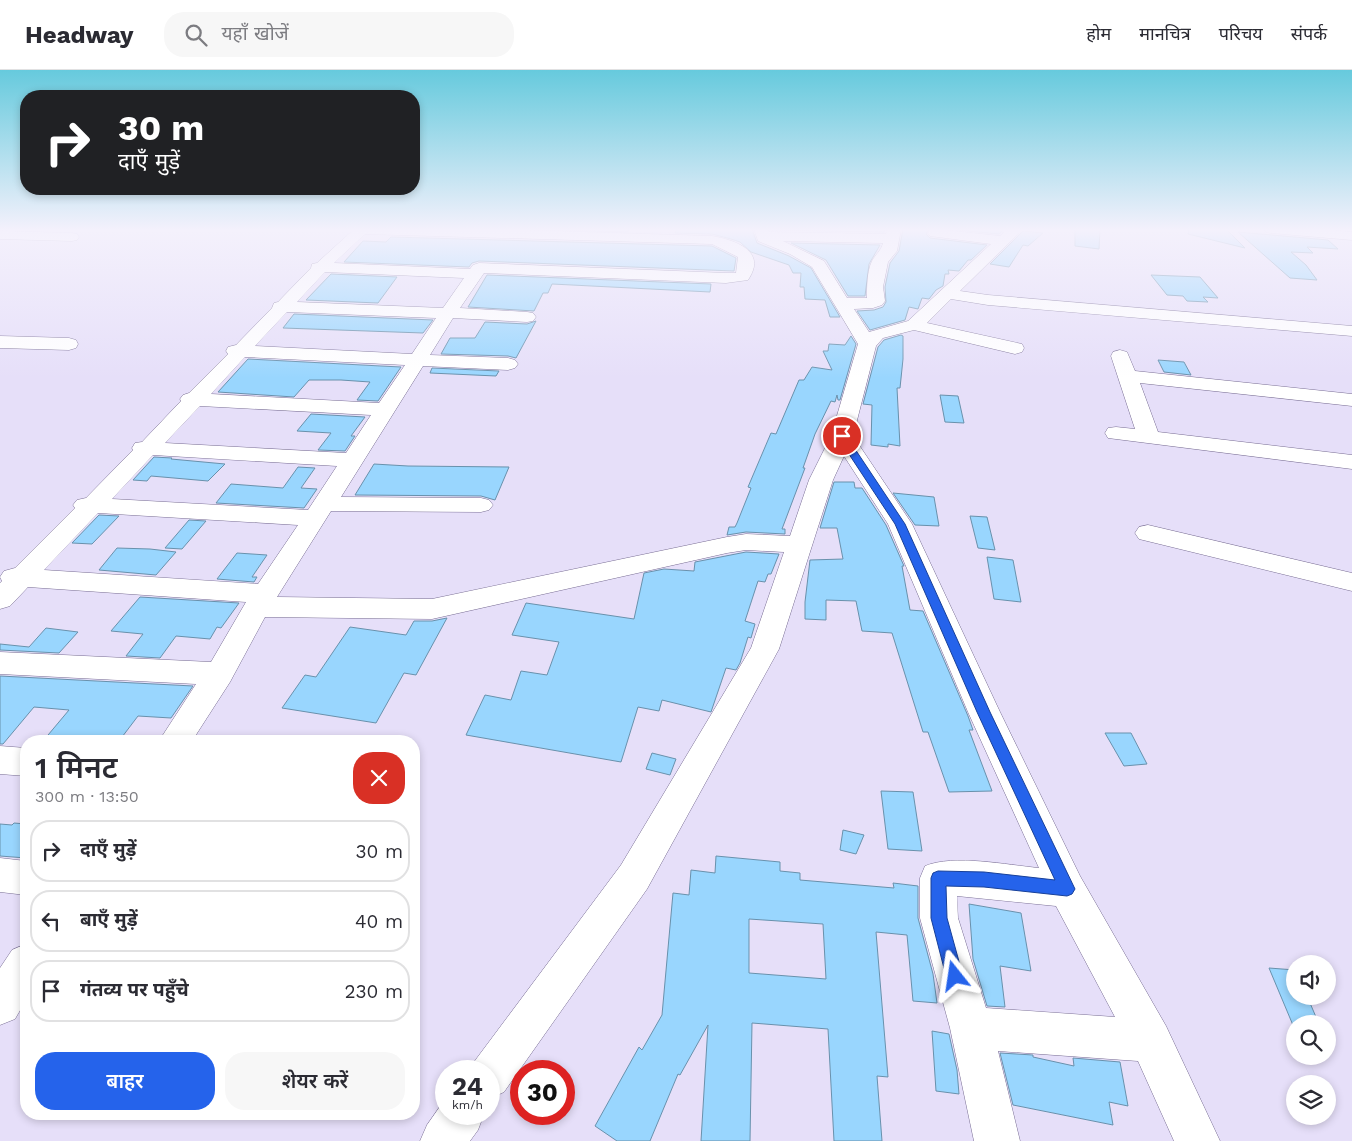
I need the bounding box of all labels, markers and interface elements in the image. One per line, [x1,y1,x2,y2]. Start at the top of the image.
search box [164,12,514,57]
text: Headway [25,21,134,49]
icon: search [182,21,210,49]
text: यहाँ खोजें [222,22,289,45]
text: होम [1086,23,1111,44]
text: मानचित्र [1139,23,1191,44]
text: परिचय [1219,23,1263,44]
text: संपर्क [1291,23,1327,44]
text: 30 m [118,107,204,149]
icon: right [35,110,100,175]
text: दाएँ मुड़ें [118,149,180,174]
pin [821,415,863,457]
icon: arrive [828,422,856,450]
text: 1 मिनट [35,750,118,785]
button: close [353,752,405,804]
text: 300 m · 13:50 [35,787,139,806]
icon: right [37,837,65,865]
text: दाएँ मुड़ें [80,838,136,861]
text: 30 m [356,840,403,863]
icon: left [37,907,65,935]
text: बाएँ मुड़ें [80,908,138,931]
text: 40 m [355,910,403,933]
position arrow [928,949,980,1001]
map controls [1286,955,1336,1125]
button: sound [1286,955,1336,1005]
icon: arrive [37,977,65,1005]
text: गंतव्य पर पहुँचे [80,978,189,1001]
text: 230 m [344,980,403,1003]
button: search [1286,1015,1336,1065]
button: बाहर [35,1052,215,1110]
button: शेयर करें [225,1052,405,1110]
speed limit sign: 30 [510,1060,575,1125]
text: 24 [452,1072,483,1101]
button: layers [1286,1075,1336,1125]
text: km/h [452,1098,483,1112]

